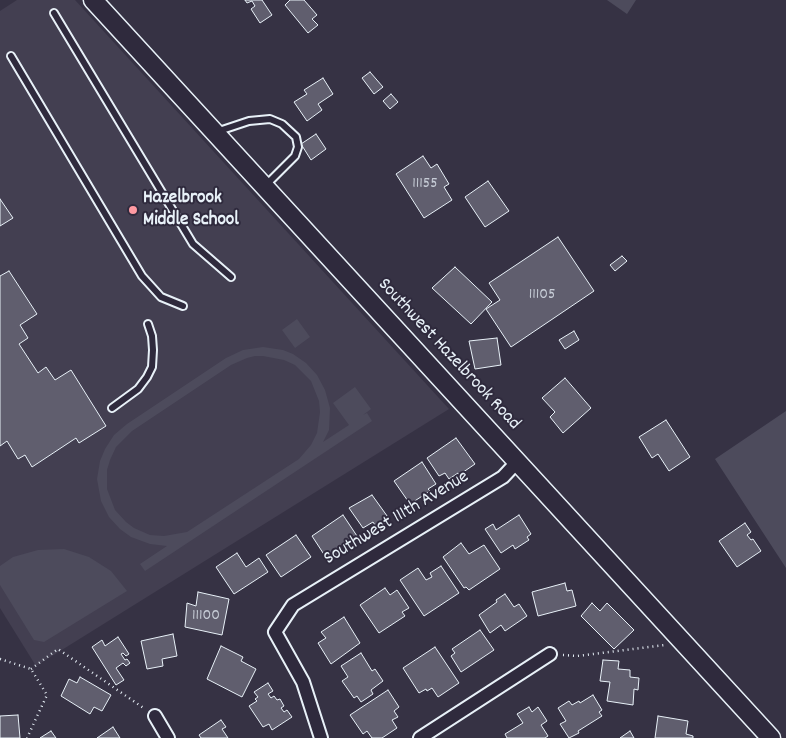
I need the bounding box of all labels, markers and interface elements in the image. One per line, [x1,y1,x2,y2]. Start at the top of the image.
house number: 11155 [412,175,438,195]
place label: Hazelbrook Middle School [143,188,239,232]
marker: Hazelbrook Middle School [127,204,139,216]
street label: Southwest Hazelbrook Road [372,274,524,436]
house number: 11105 [529,286,555,306]
street label: Southwest 111th Avenue [320,467,474,571]
house number: 11100 [192,607,220,627]

